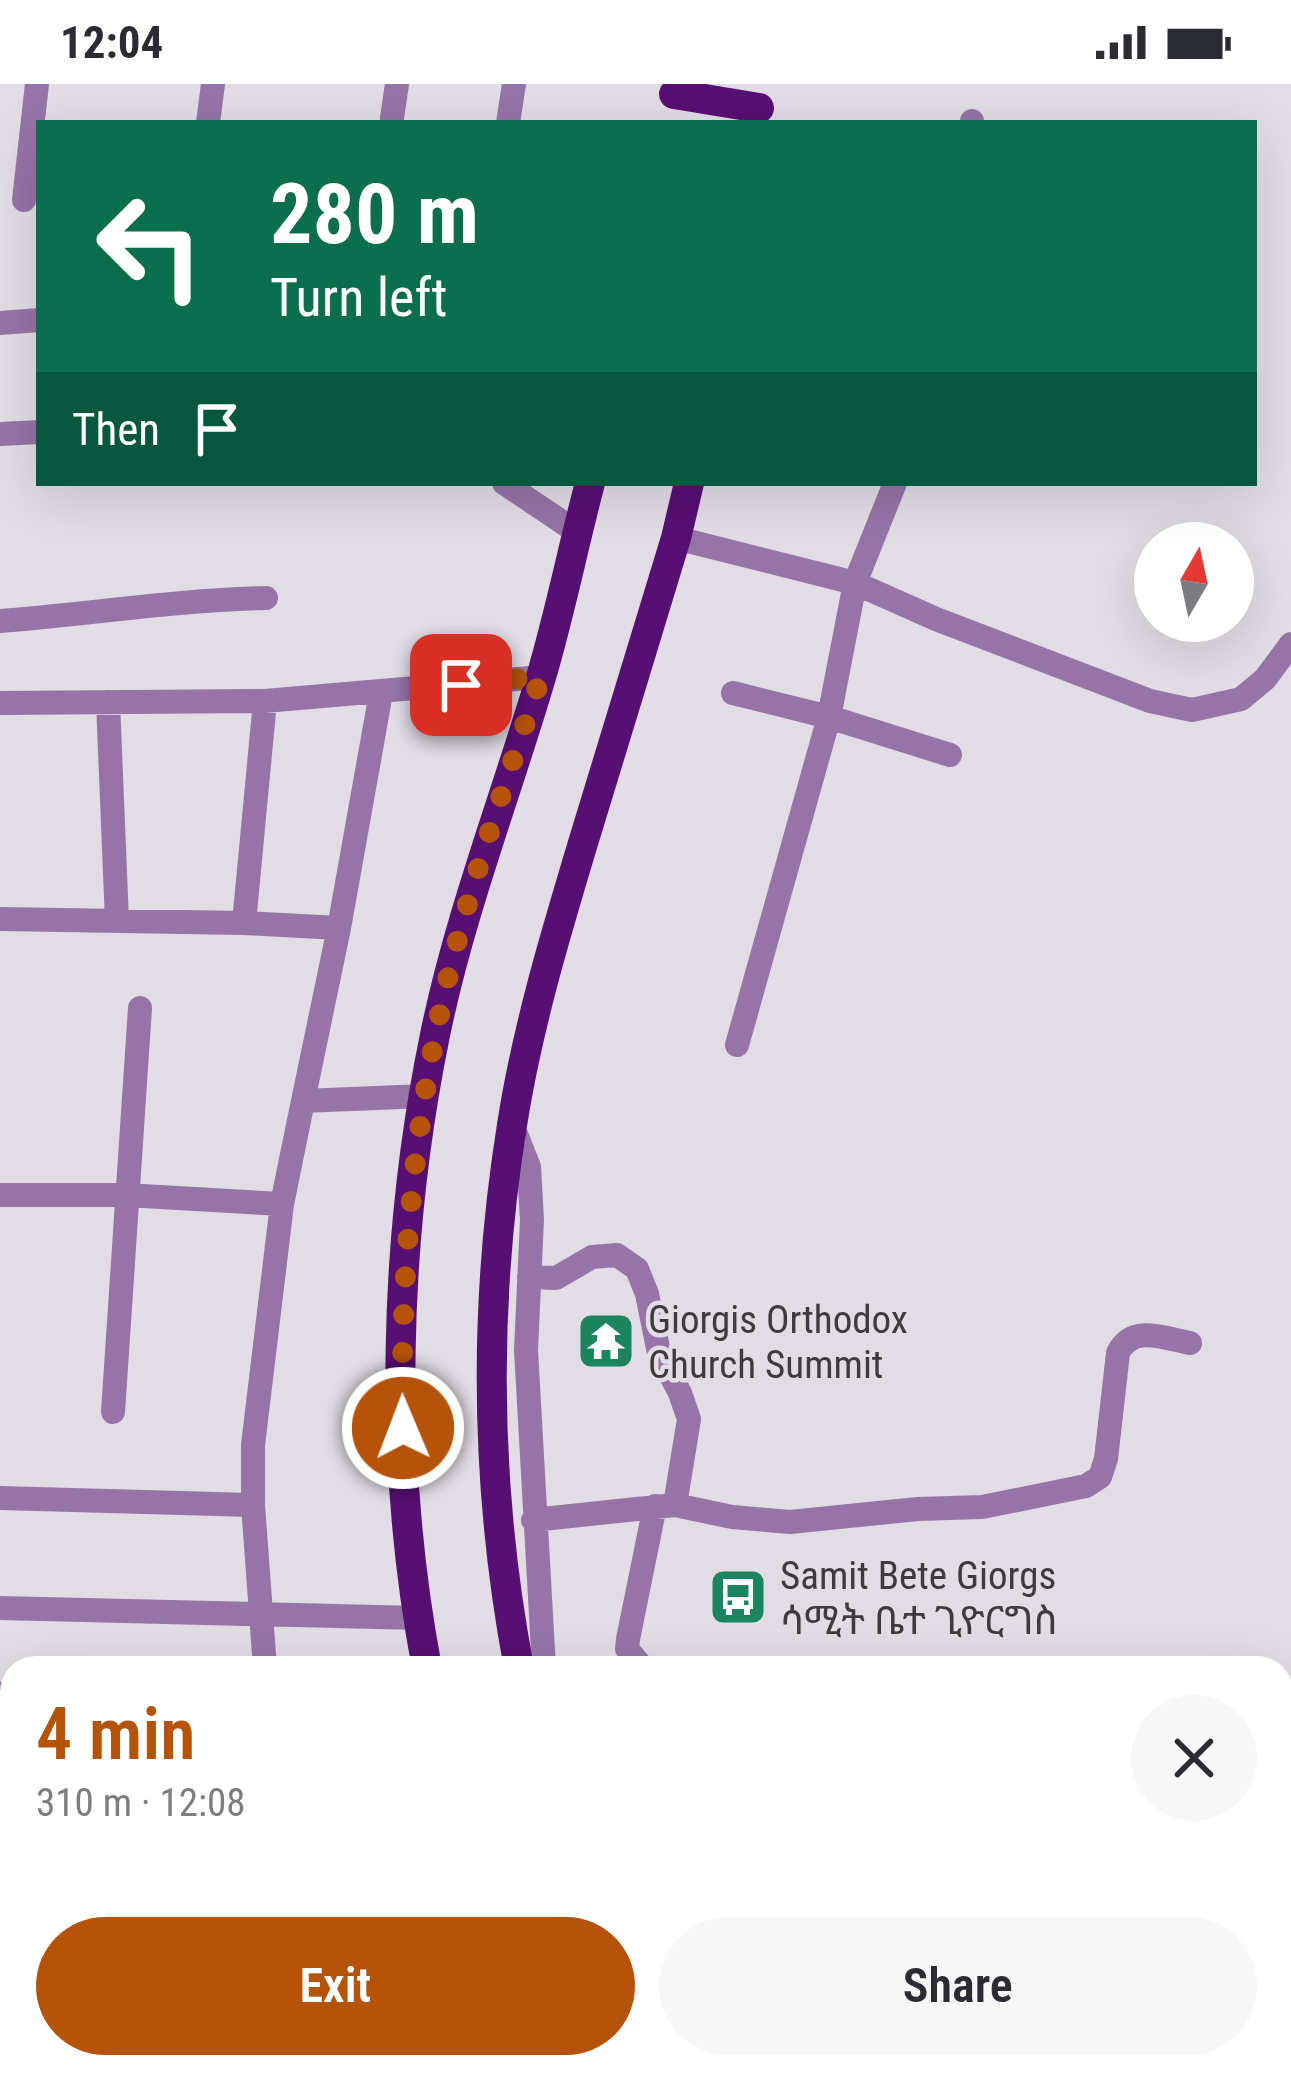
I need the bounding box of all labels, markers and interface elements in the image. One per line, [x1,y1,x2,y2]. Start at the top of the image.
text: 12:04 [60,16,163,69]
text: 280 m [270,165,479,264]
icon: left [72,168,228,324]
text: Turn left [270,266,447,329]
icon: arrive [184,396,250,462]
text: Then [72,403,160,456]
north arrow [1134,522,1254,642]
map controls [1134,522,1254,642]
pin [410,634,512,736]
icon: arrive [428,652,494,718]
place label: Giorgis Orthodox Church Summit [648,1297,908,1388]
temple icon: Giorgis Orthodox Church Summit [575,1310,637,1372]
position arrow [340,1365,466,1491]
place label: Samit Bete Giorgs ሳሚት ቤተ ጊዮርግስ [780,1553,1058,1644]
bus stop icon: Samit Bete Giorgs ሳሚት ቤተ ጊዮርግስ [707,1566,769,1628]
text: 4 min [36,1692,195,1777]
button: close [1131,1695,1257,1821]
text: 310 m · 12:08 [36,1780,246,1826]
button: Exit [36,1917,635,2055]
button: Share [659,1917,1257,2055]

